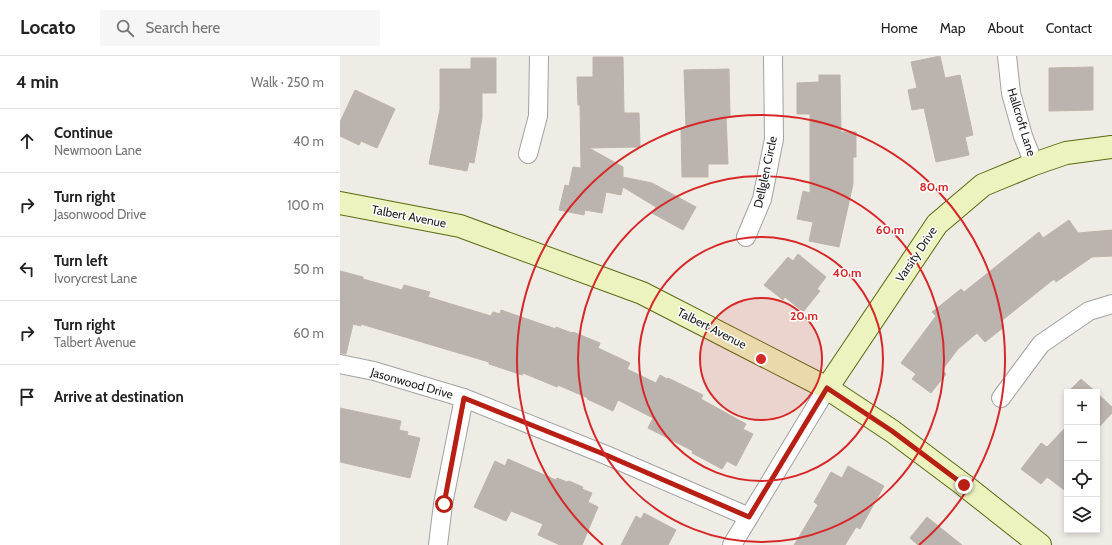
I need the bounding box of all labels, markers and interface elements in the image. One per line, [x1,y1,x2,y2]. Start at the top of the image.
search box [100,10,380,46]
text: Locato [20,16,76,39]
icon: search [114,17,136,39]
text: Search here [146,19,220,37]
text: Home [881,19,918,37]
text: Map [940,19,965,37]
text: About [987,19,1024,37]
text: Contact [1046,19,1092,37]
text: 4 min [16,72,59,92]
text: Walk · 250 m [251,74,324,90]
street label: Hallcroft Lane [1004,86,1040,158]
text: Continue [54,124,113,142]
icon: ahead [16,130,38,152]
text: 40 m [293,133,324,149]
street label: Dellglen Circle [750,135,780,209]
text: Newmoon Lane [54,142,142,158]
text: 80 m [920,179,948,194]
text: Turn right [54,188,115,206]
icon: right [16,194,38,216]
text: 100 m [287,197,324,213]
street label: Talbert Avenue [370,201,448,231]
text: Jasonwood Drive [54,206,146,222]
text: 60 m [876,222,904,237]
street label: Varsity Drive [892,223,940,285]
text: Turn left [54,252,108,270]
icon: left [16,258,38,280]
text: 50 m [294,261,324,277]
text: 40 m [832,265,862,280]
text: Ivorycrest Lane [54,270,137,286]
street label: Talbert Avenue [675,304,749,352]
text: 20 m [790,308,818,323]
text: Turn right [54,316,115,334]
icon: right [16,322,38,344]
text: 60 m [293,325,324,341]
text: Talbert Avenue [54,334,136,350]
centre of rings [754,352,768,366]
street label: Jasonwood Drive [368,364,455,402]
icon: arrive [16,386,38,408]
text: Arrive at destination [54,388,184,406]
map controls [1064,389,1100,533]
button: + [1064,389,1100,425]
button: − [1064,425,1100,461]
button: locate [1064,461,1100,497]
route end [955,476,973,494]
route start [435,495,453,513]
button: layers [1064,497,1100,533]

